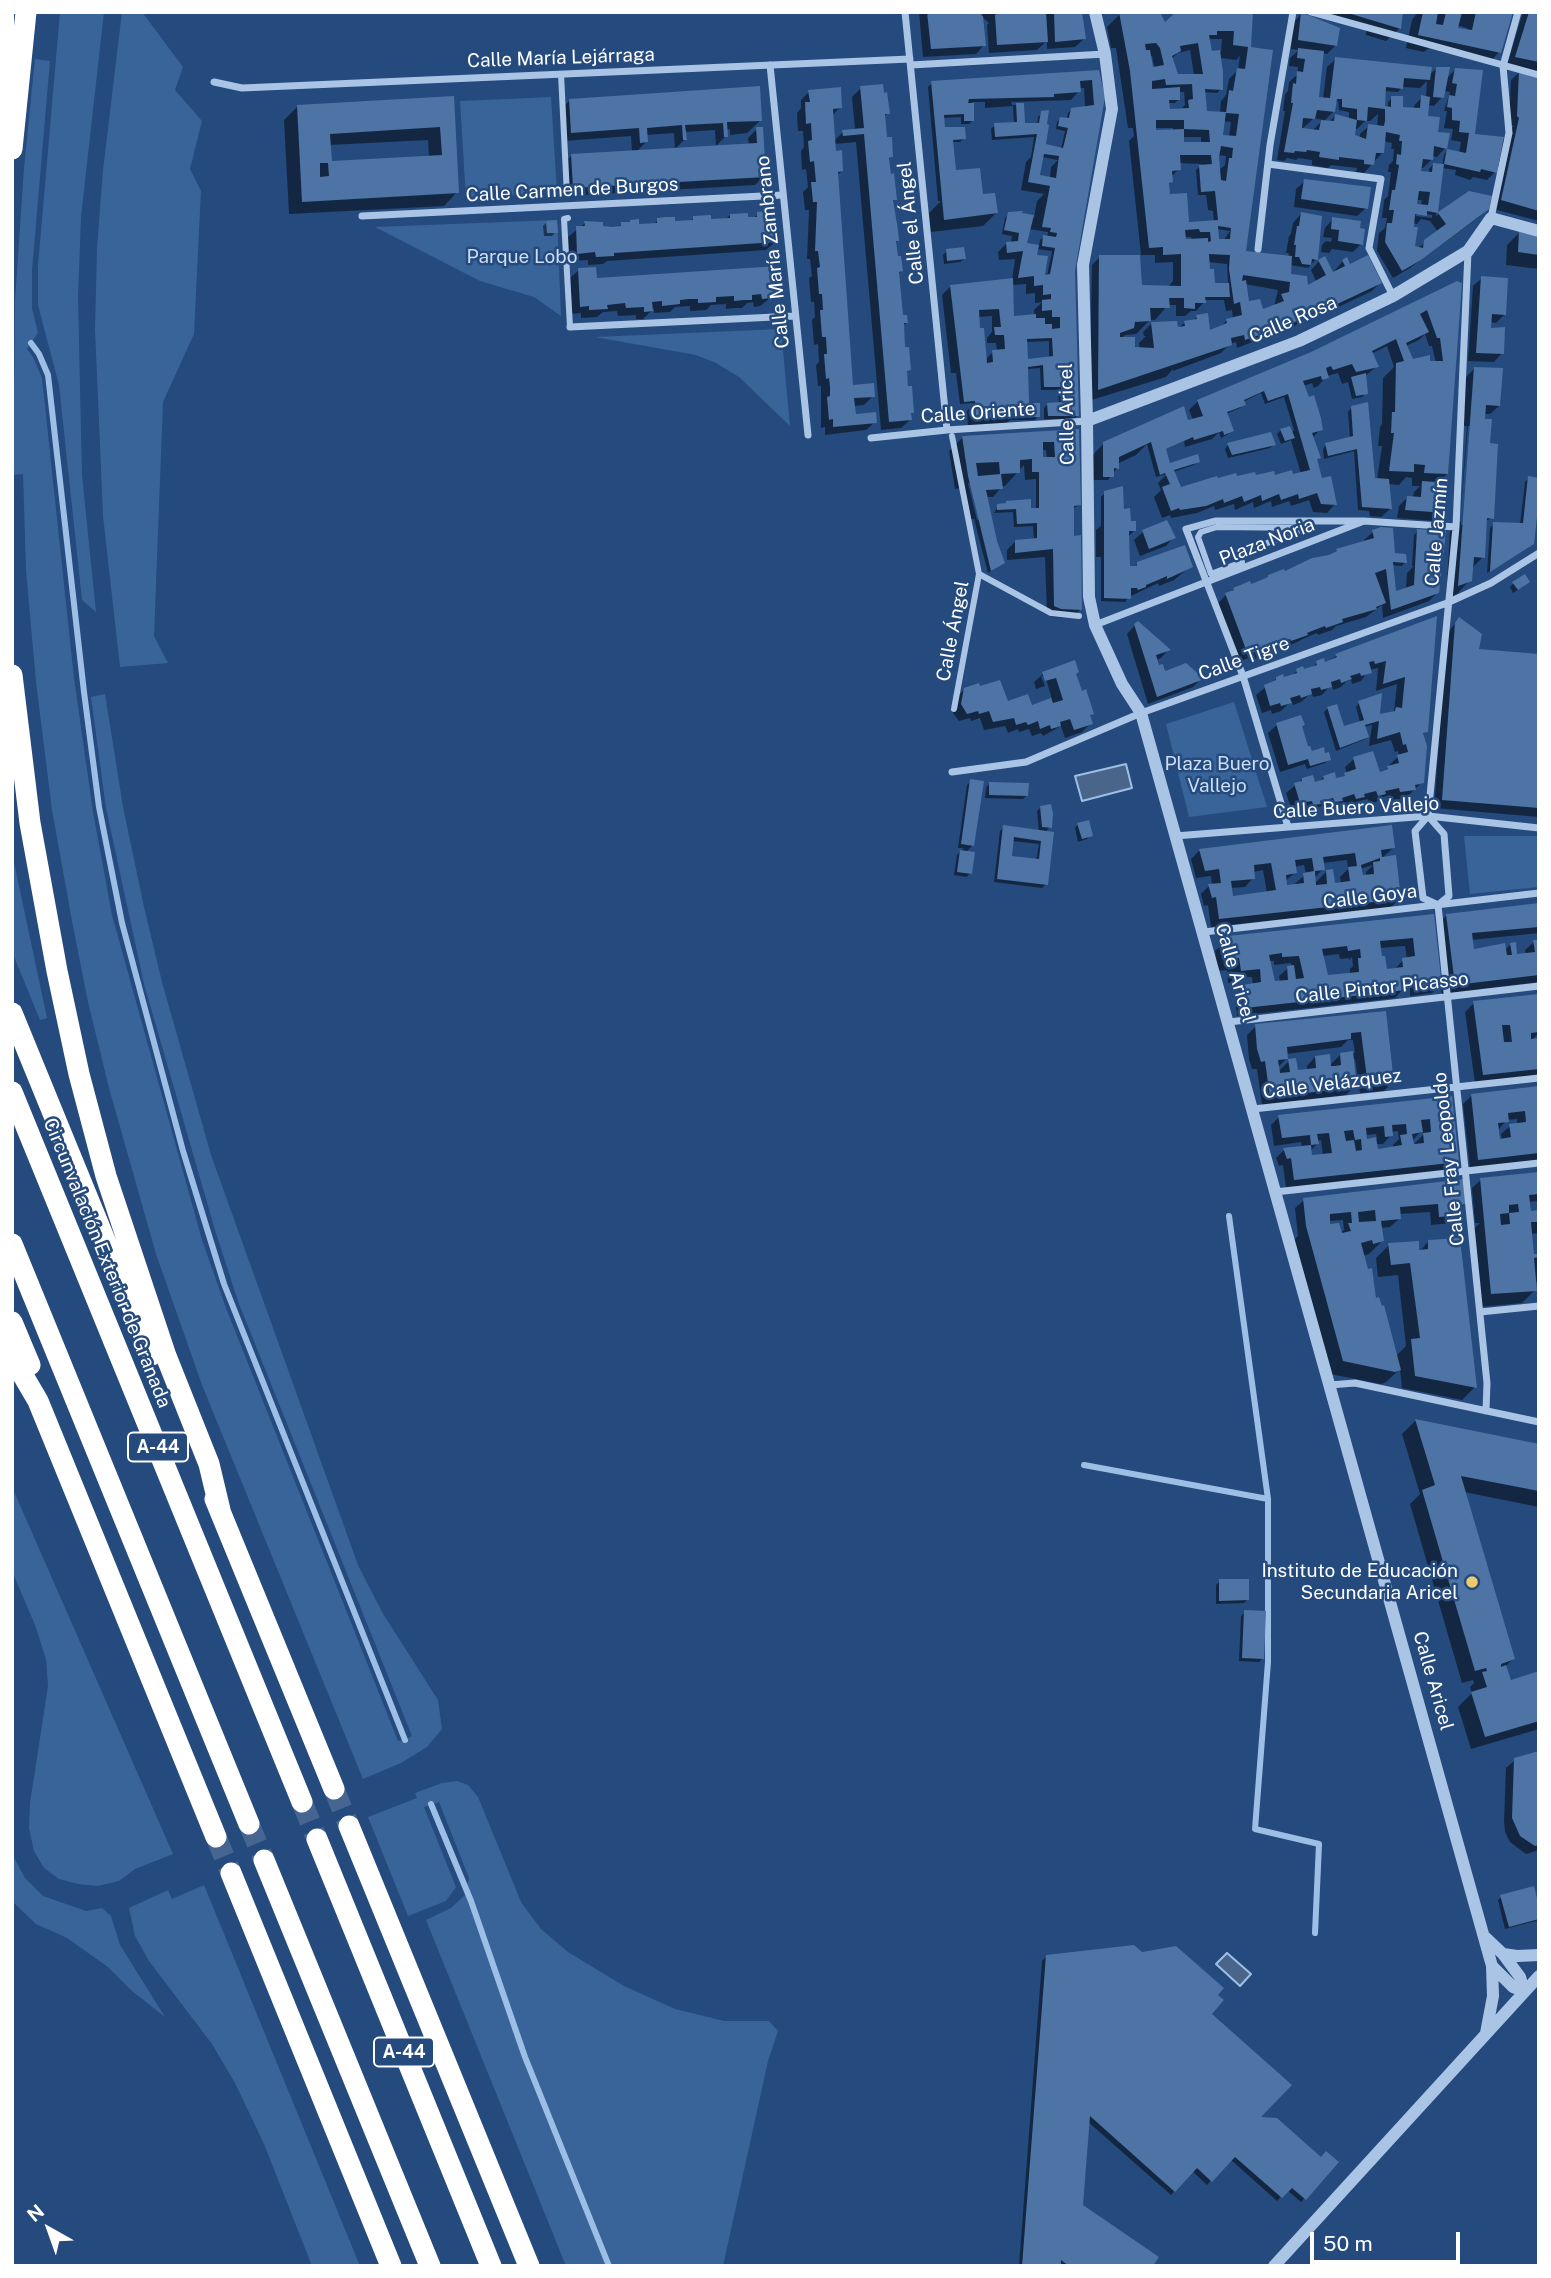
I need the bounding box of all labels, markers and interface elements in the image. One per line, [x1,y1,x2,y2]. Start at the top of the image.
street label: Calle María Lejárraga [467,43,655,73]
street label: Calle María Zambrano [752,154,794,350]
street label: Calle el Ángel [893,161,929,285]
street label: Calle Carmen de Burgos [465,173,679,207]
park label: Parque Lobo [467,246,577,268]
street label: Calle Rosa [1246,291,1340,349]
street label: Calle Aricel [1055,363,1079,465]
street label: Calle Oriente [920,398,1036,428]
street label: Calle Jazmín [1421,477,1453,587]
street label: Plaza Noria [1216,513,1318,571]
street label: Calle Ángel [932,579,974,683]
street label: Calle Tigre [1195,632,1293,686]
park label: Plaza Buero Vallejo [1164,753,1270,797]
street label: Calle Buero Vallejo [1272,792,1440,824]
street label: Calle Goya [1322,880,1418,914]
street label: Calle Aricel [1210,921,1260,1025]
street label: Calle Pintor Picasso [1294,968,1470,1008]
street label: Calle Velázquez [1261,1064,1403,1104]
street label: Calle Fray Leopoldo [1429,1071,1469,1247]
street label: Circunvalación Exterior de Granada [38,1115,176,1411]
road number: A-44 [128,1432,188,1462]
place label: Instituto de Educación Secundaria Aricel [1261,1560,1458,1604]
marker: Instituto de Educación Secundaria Aricel [1464,1574,1480,1590]
street label: Calle Aricel [1408,1629,1458,1733]
road number: A-44 [374,2038,434,2066]
north arrow [14,2194,84,2264]
text: N [23,2200,48,2226]
scale bar [1313,2218,1464,2262]
text: 50 m [1323,2231,1373,2256]

